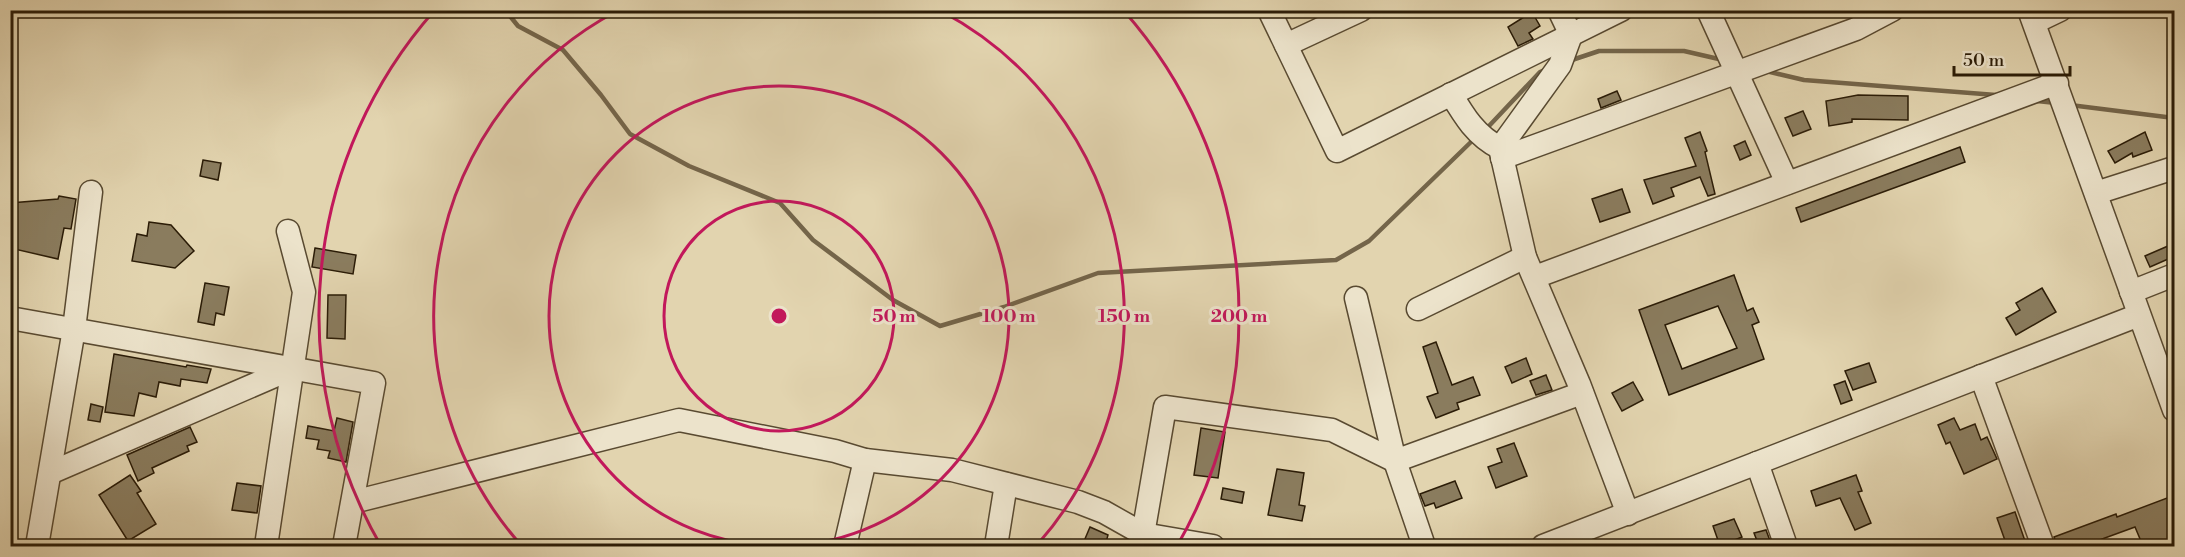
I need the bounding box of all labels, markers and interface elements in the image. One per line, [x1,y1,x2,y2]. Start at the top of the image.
scale bar [1954,39,2070,77]
text: 50 m [1963,49,2005,72]
text: 50 m [872,305,916,328]
text: 100 m [982,305,1036,328]
text: 150 m [1098,305,1151,328]
text: 200 m [1211,305,1268,328]
centre of rings [769,306,789,326]

